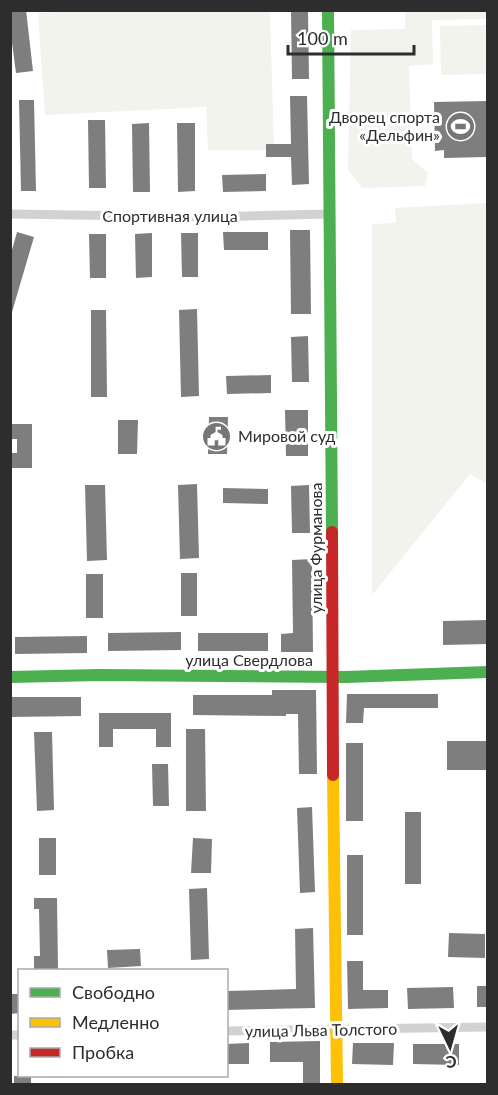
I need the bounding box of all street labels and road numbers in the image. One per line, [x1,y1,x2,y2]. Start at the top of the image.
street label: Спортивная улица [102,206,238,225]
street label: улица Фурманова [306,483,325,613]
street label: улица Свердлова [185,650,313,669]
street label: улица Льва Толстого [245,1019,397,1040]

